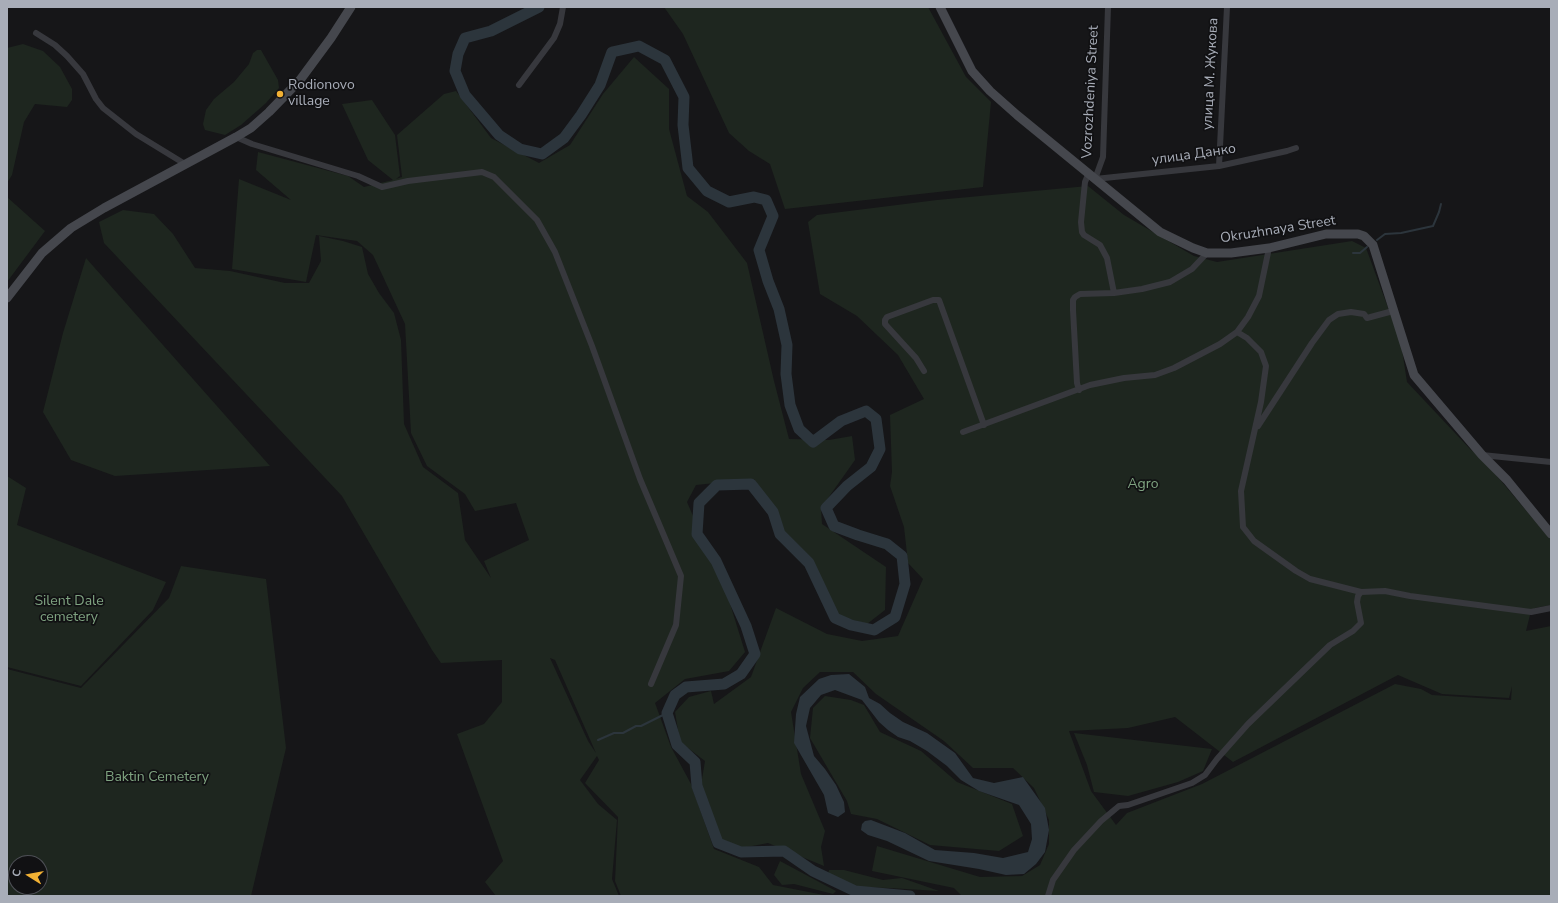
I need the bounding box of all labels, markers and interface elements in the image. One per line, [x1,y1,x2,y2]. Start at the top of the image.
street label: улица М. Жукова [1200,17,1222,131]
street label: Vozrozhdeniya Street [1079,25,1103,159]
place label: Rodionovo village [288,78,355,110]
marker: Rodionovo village [275,89,285,99]
street label: улица Данко [1151,141,1237,169]
street label: Okruzhnaya Street [1219,213,1337,247]
park label: Agro [1127,477,1159,493]
park label: Silent Dale cemetery [34,594,104,626]
park label: Baktin Cemetery [105,770,209,786]
north arrow [8,855,48,895]
text: С [9,868,25,878]

